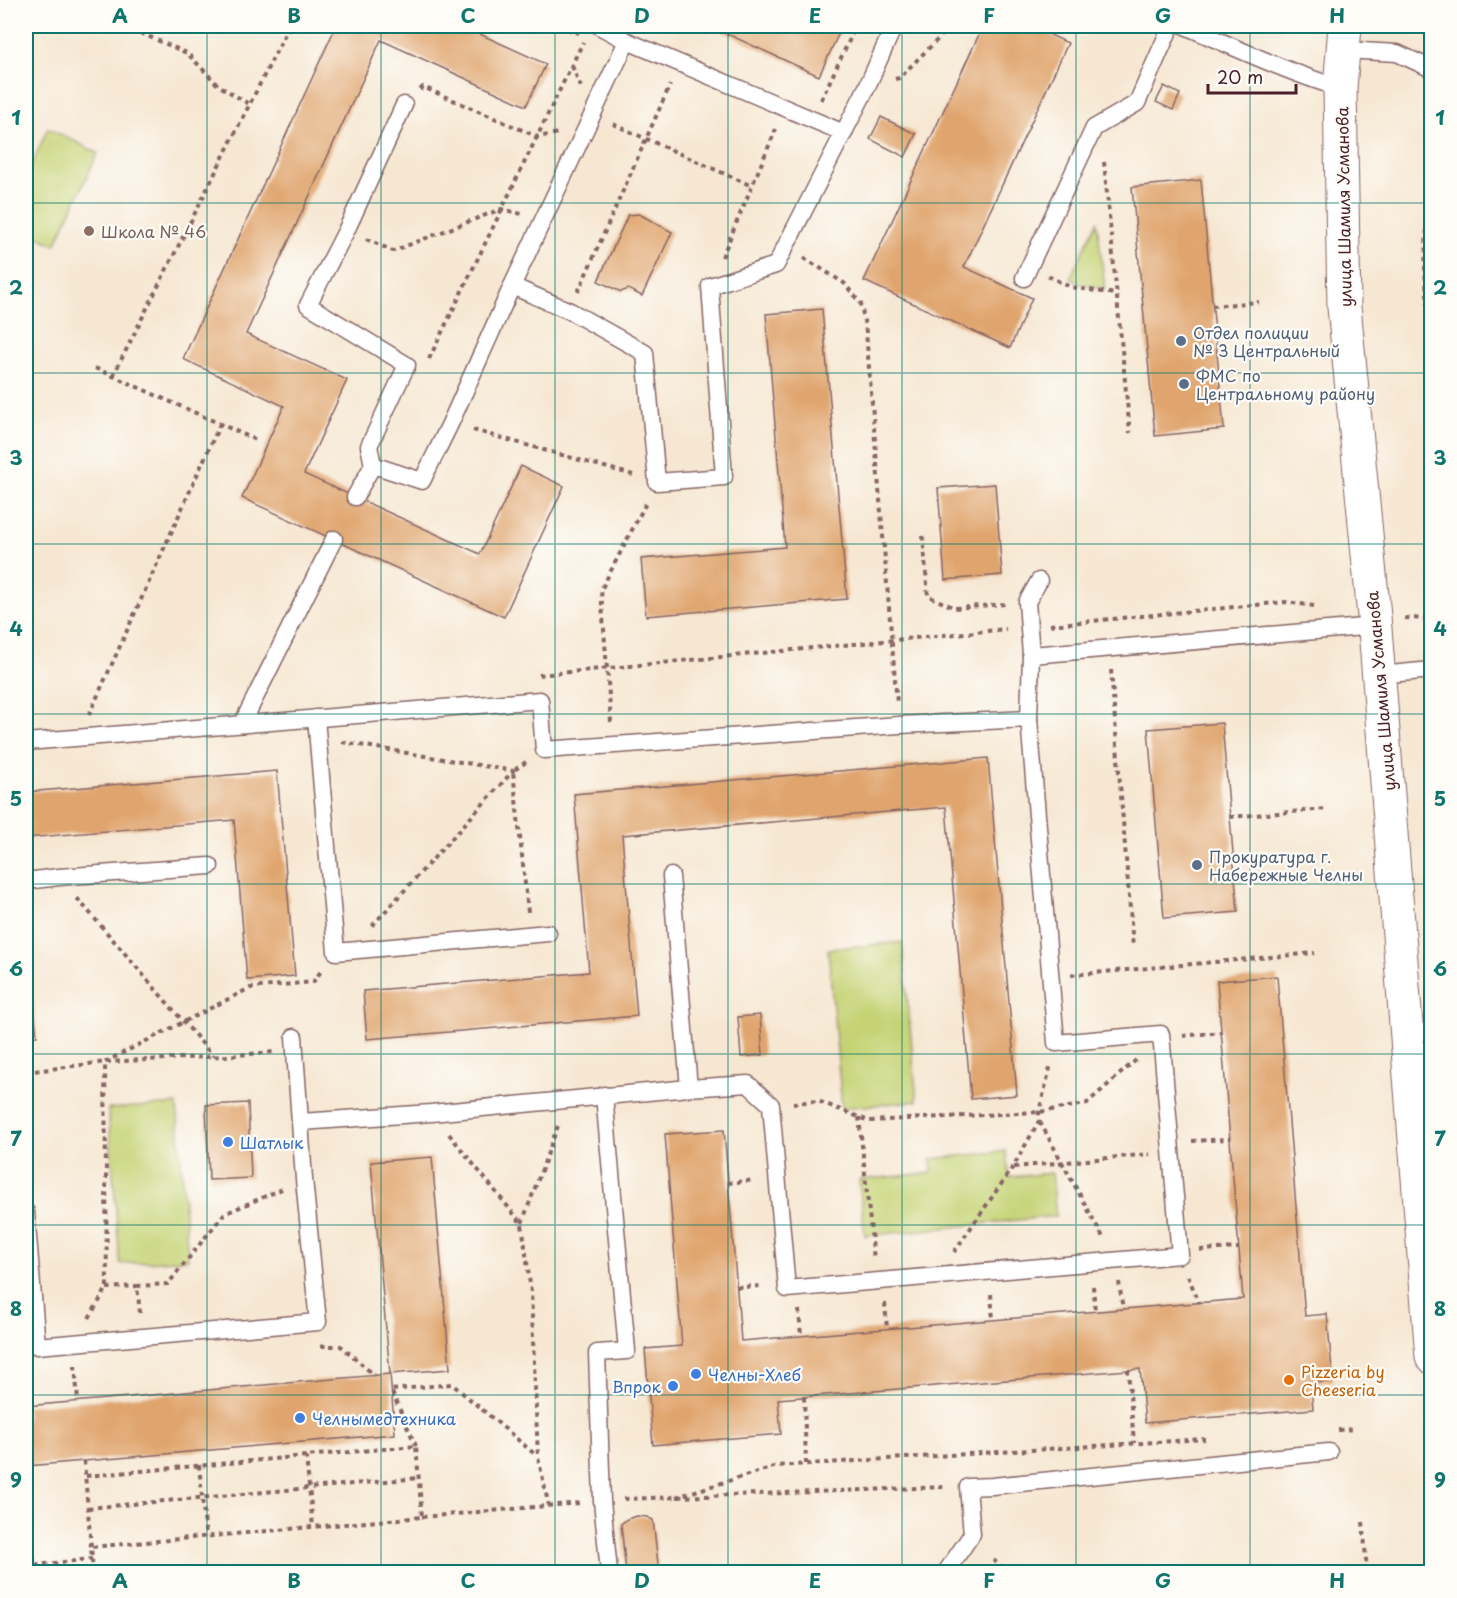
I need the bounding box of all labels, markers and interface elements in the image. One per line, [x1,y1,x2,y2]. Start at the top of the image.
text: A [112,0,128,30]
text: B [287,0,301,30]
text: C [460,0,476,30]
text: D [634,0,650,30]
text: E [809,0,821,30]
text: F [983,0,995,30]
text: G [1155,0,1171,30]
text: H [1329,0,1345,30]
scale bar [1208,57,1296,95]
text: 20 m [1217,63,1263,90]
text: 1 [11,102,21,132]
text: 1 [1435,102,1445,132]
street label: улица Шамиля Усманова [1329,107,1357,307]
place label: Школа № 46 [101,219,206,243]
marker: Школа № 46 [82,224,96,238]
text: 2 [9,272,23,302]
text: 2 [1433,272,1447,302]
place label: Отдел полиции № 3 Центральный [1193,320,1340,362]
marker: Отдел полиции № 3 Центральный [1174,334,1188,348]
place label: ФМС по Центральному району [1196,363,1375,405]
marker: ФМС по Центральному району [1177,377,1191,391]
text: 3 [9,442,23,472]
text: 3 [1433,442,1447,472]
street label: улица Шамиля Усманова [1359,590,1401,792]
text: 4 [9,613,23,643]
text: 4 [1433,613,1447,643]
text: 5 [10,783,22,813]
text: 5 [1434,783,1446,813]
place label: Прокуратура г. Набережные Челны [1209,844,1363,886]
marker: Прокуратура г. Набережные Челны [1190,858,1204,872]
text: 6 [9,953,23,983]
text: 6 [1433,953,1447,983]
text: 7 [10,1123,22,1153]
text: 7 [1434,1123,1446,1153]
place label: Шатлык [240,1130,304,1154]
marker: Шатлык [221,1135,235,1149]
text: 8 [10,1293,22,1323]
text: 8 [1434,1293,1446,1323]
place label: Pizzeria by Cheeseria [1301,1359,1385,1401]
place label: Челны-Хлеб [708,1362,802,1386]
marker: Челны-Хлеб [689,1367,703,1381]
marker: Pizzeria by Cheeseria [1282,1373,1296,1387]
place label: Впрок [612,1374,661,1398]
marker: Впрок [666,1379,680,1393]
place label: Челнымедтехника [312,1406,456,1430]
marker: Челнымедтехника [293,1411,307,1425]
text: 9 [10,1464,22,1494]
text: 9 [1434,1464,1446,1494]
text: A [112,1565,128,1595]
text: B [287,1565,301,1595]
text: C [460,1565,476,1595]
text: D [634,1565,650,1595]
text: E [809,1565,821,1595]
text: F [983,1565,995,1595]
text: G [1155,1565,1171,1595]
text: H [1329,1565,1345,1595]

